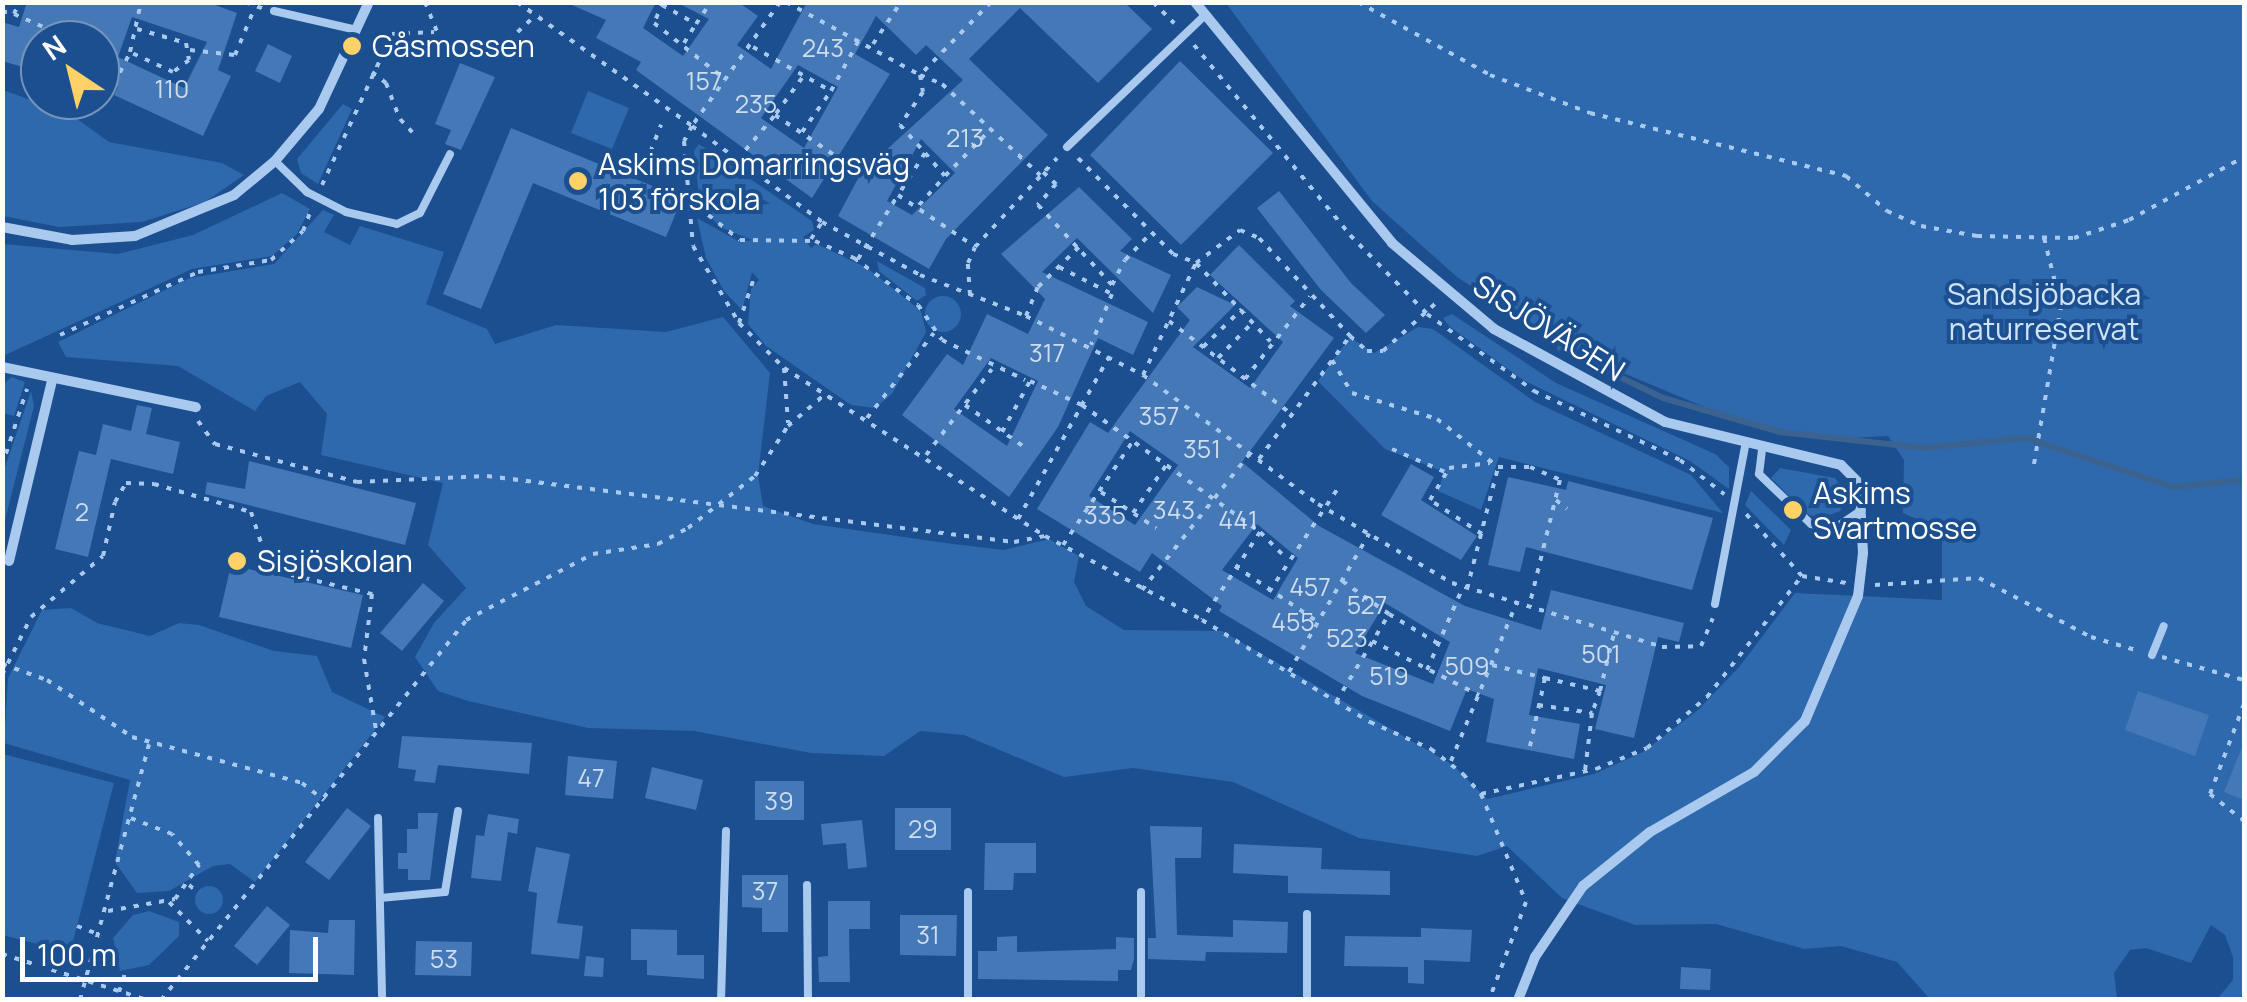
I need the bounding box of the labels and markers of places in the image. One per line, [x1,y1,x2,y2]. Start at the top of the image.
place label: Gåsmossen [372,28,535,64]
marker: Gåsmossen [341,35,363,57]
place label: Askims Domarringsväg 103 förskola [598,146,910,216]
marker: Askims Domarringsväg 103 förskola [567,170,589,192]
place label: Askims Svartmosse [1813,475,1977,546]
marker: Askims Svartmosse [1782,499,1804,521]
place label: Sisjöskolan [257,543,413,579]
marker: Sisjöskolan [226,550,248,572]

